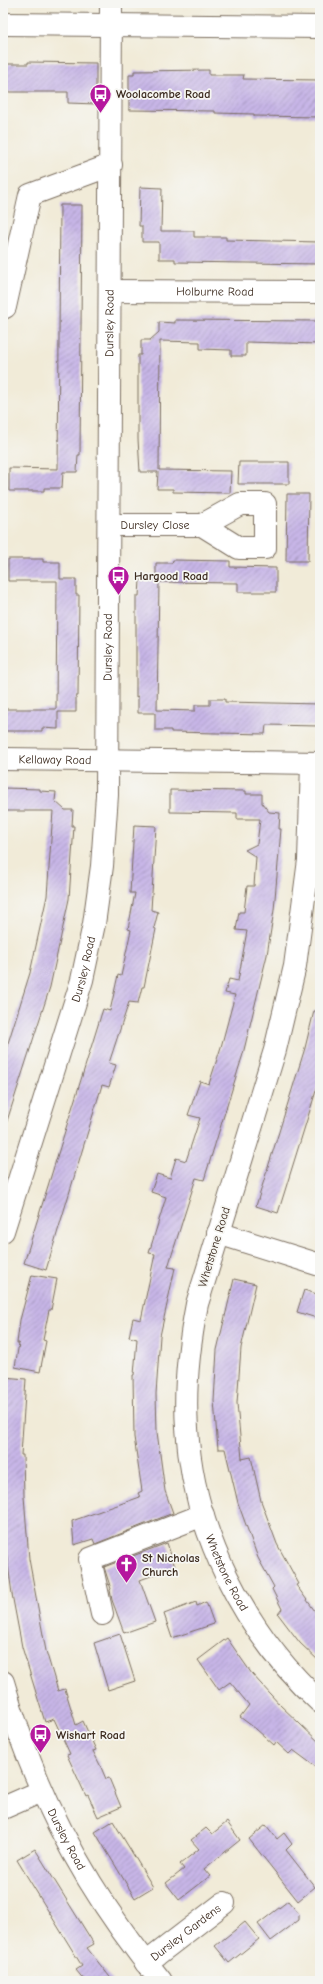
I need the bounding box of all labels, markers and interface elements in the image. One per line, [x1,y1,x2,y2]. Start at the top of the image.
bus stop icon: Woolacombe Road [87,81,113,114]
place label: Woolacombe Road [116,87,210,101]
street label: Holburne Road [176,284,254,299]
street label: Dursley Road [102,289,117,357]
street label: Dursley Close [121,518,189,532]
bus stop icon: Hargood Road [106,563,132,596]
place label: Hargood Road [134,569,208,583]
street label: Dursley Road [101,613,115,681]
street label: Kellaway Road [19,752,91,767]
street label: Dursley Road [68,935,98,1004]
street label: Whetstone Road [195,1205,233,1289]
street label: Whetstone Road [203,1532,251,1614]
place label: St Nicholas Church [142,1551,200,1579]
church icon: St Nicholas Church [113,1552,139,1585]
bus stop icon: Wishart Road [28,1722,54,1755]
place label: Wishart Road [56,1728,125,1742]
street label: Dursley Road [45,1806,89,1873]
street label: Dursley Gardens [148,1901,223,1964]

